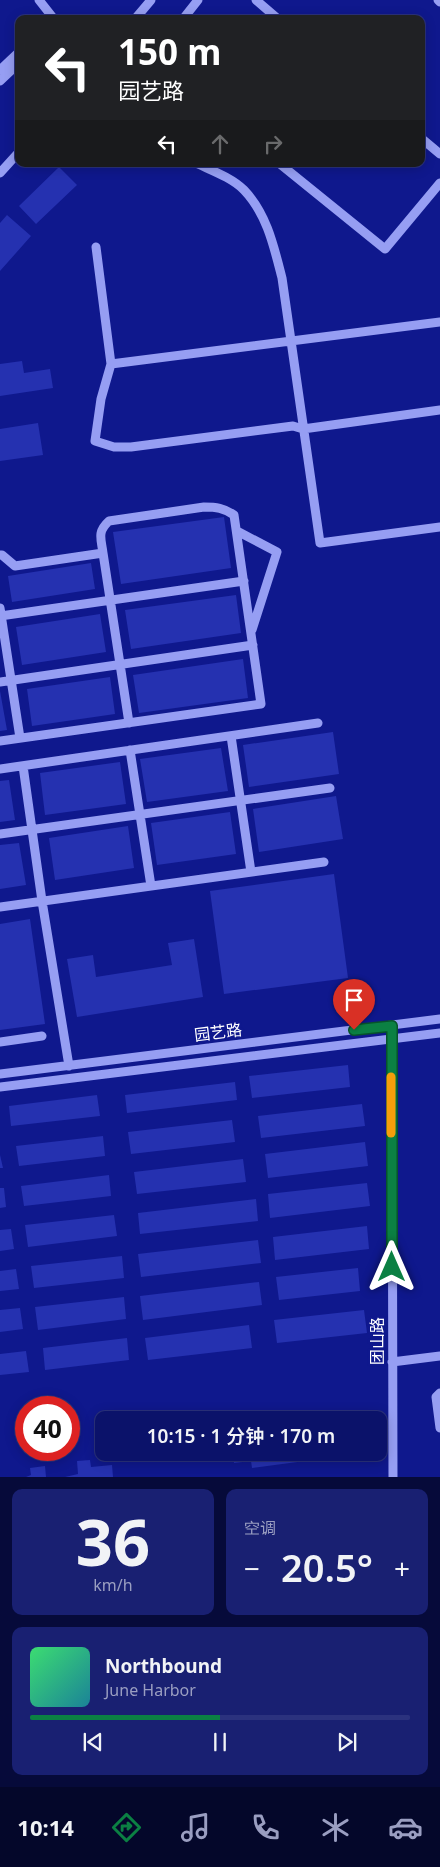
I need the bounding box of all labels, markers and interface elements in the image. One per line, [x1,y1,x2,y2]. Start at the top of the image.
text: 150 m [118,28,221,75]
icon: left [35,35,100,100]
text: 园艺路 [118,75,184,105]
icon: left [153,130,181,158]
icon: ahead [206,130,234,158]
icon: right [259,130,287,158]
pin [333,979,375,1030]
icon: arrive [340,986,368,1014]
street label: 园艺路 [193,1018,243,1046]
position arrow [365,1240,417,1292]
street label: 团山路 [366,1317,388,1365]
speed limit sign: 40 [15,1396,80,1461]
text: 10:15 · 1 分钟 · 170 m [147,1423,335,1449]
text: 36 [76,1497,150,1585]
text: 空调 [244,1517,276,1539]
text: 20.5° [281,1541,373,1593]
text: − [244,1549,260,1587]
text: + [394,1549,410,1587]
text: km/h [93,1574,133,1596]
text: Northbound [105,1653,222,1679]
text: June Harbor [105,1679,196,1701]
icon: previous [79,1728,107,1756]
icon: pause [206,1728,234,1756]
icon: next [333,1728,361,1756]
icon: directions [109,1810,144,1845]
icon: music [178,1810,213,1845]
icon: phone [248,1810,283,1845]
icon: climate [318,1810,353,1845]
icon: car [388,1810,423,1845]
text: 10:14 [17,1812,74,1842]

